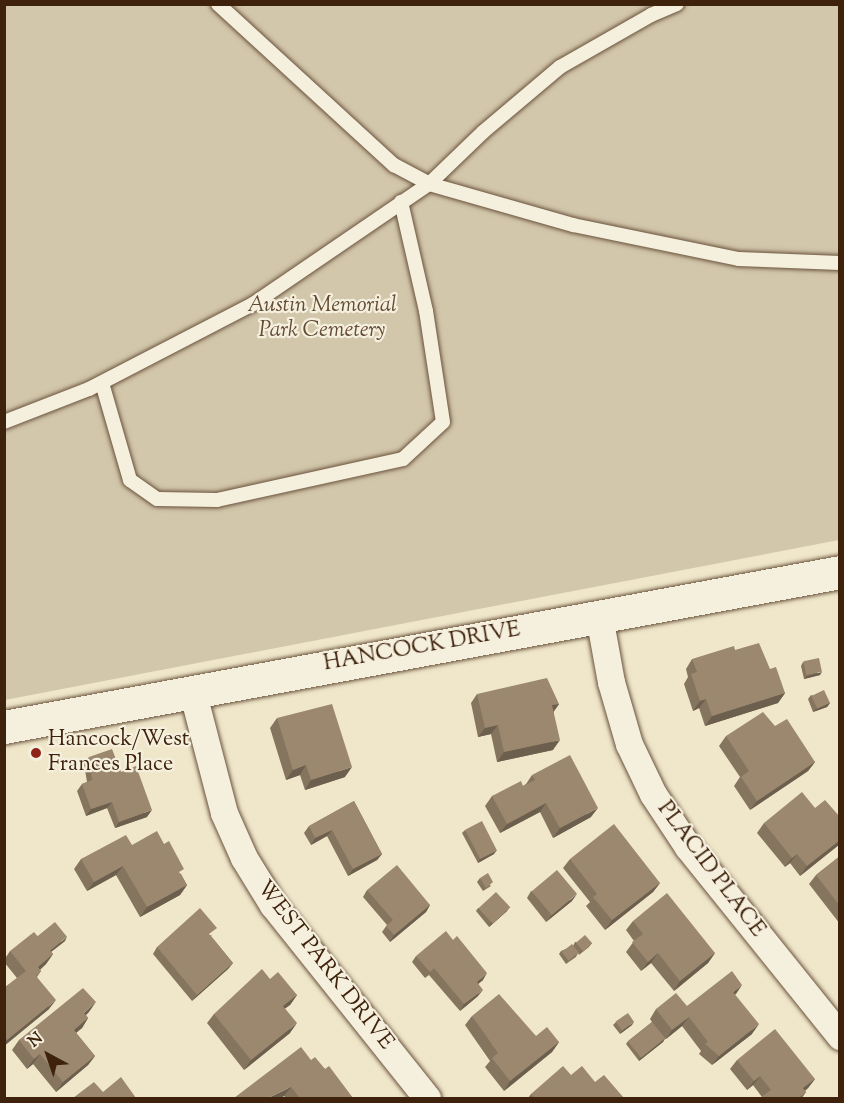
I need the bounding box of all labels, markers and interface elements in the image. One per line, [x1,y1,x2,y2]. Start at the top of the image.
park label: Austin Memorial Park Cemetery [247,293,397,344]
street label: HANCOCK DRIVE [322,618,522,678]
place label: Hancock/West Frances Place [48,727,189,778]
marker: Hancock/West Frances Place [29,746,43,760]
street label: PLACID PLACE [650,797,770,943]
street label: WEST PARK DRIVE [250,876,398,1056]
north arrow [18,1025,78,1085]
text: N [24,1028,48,1054]

